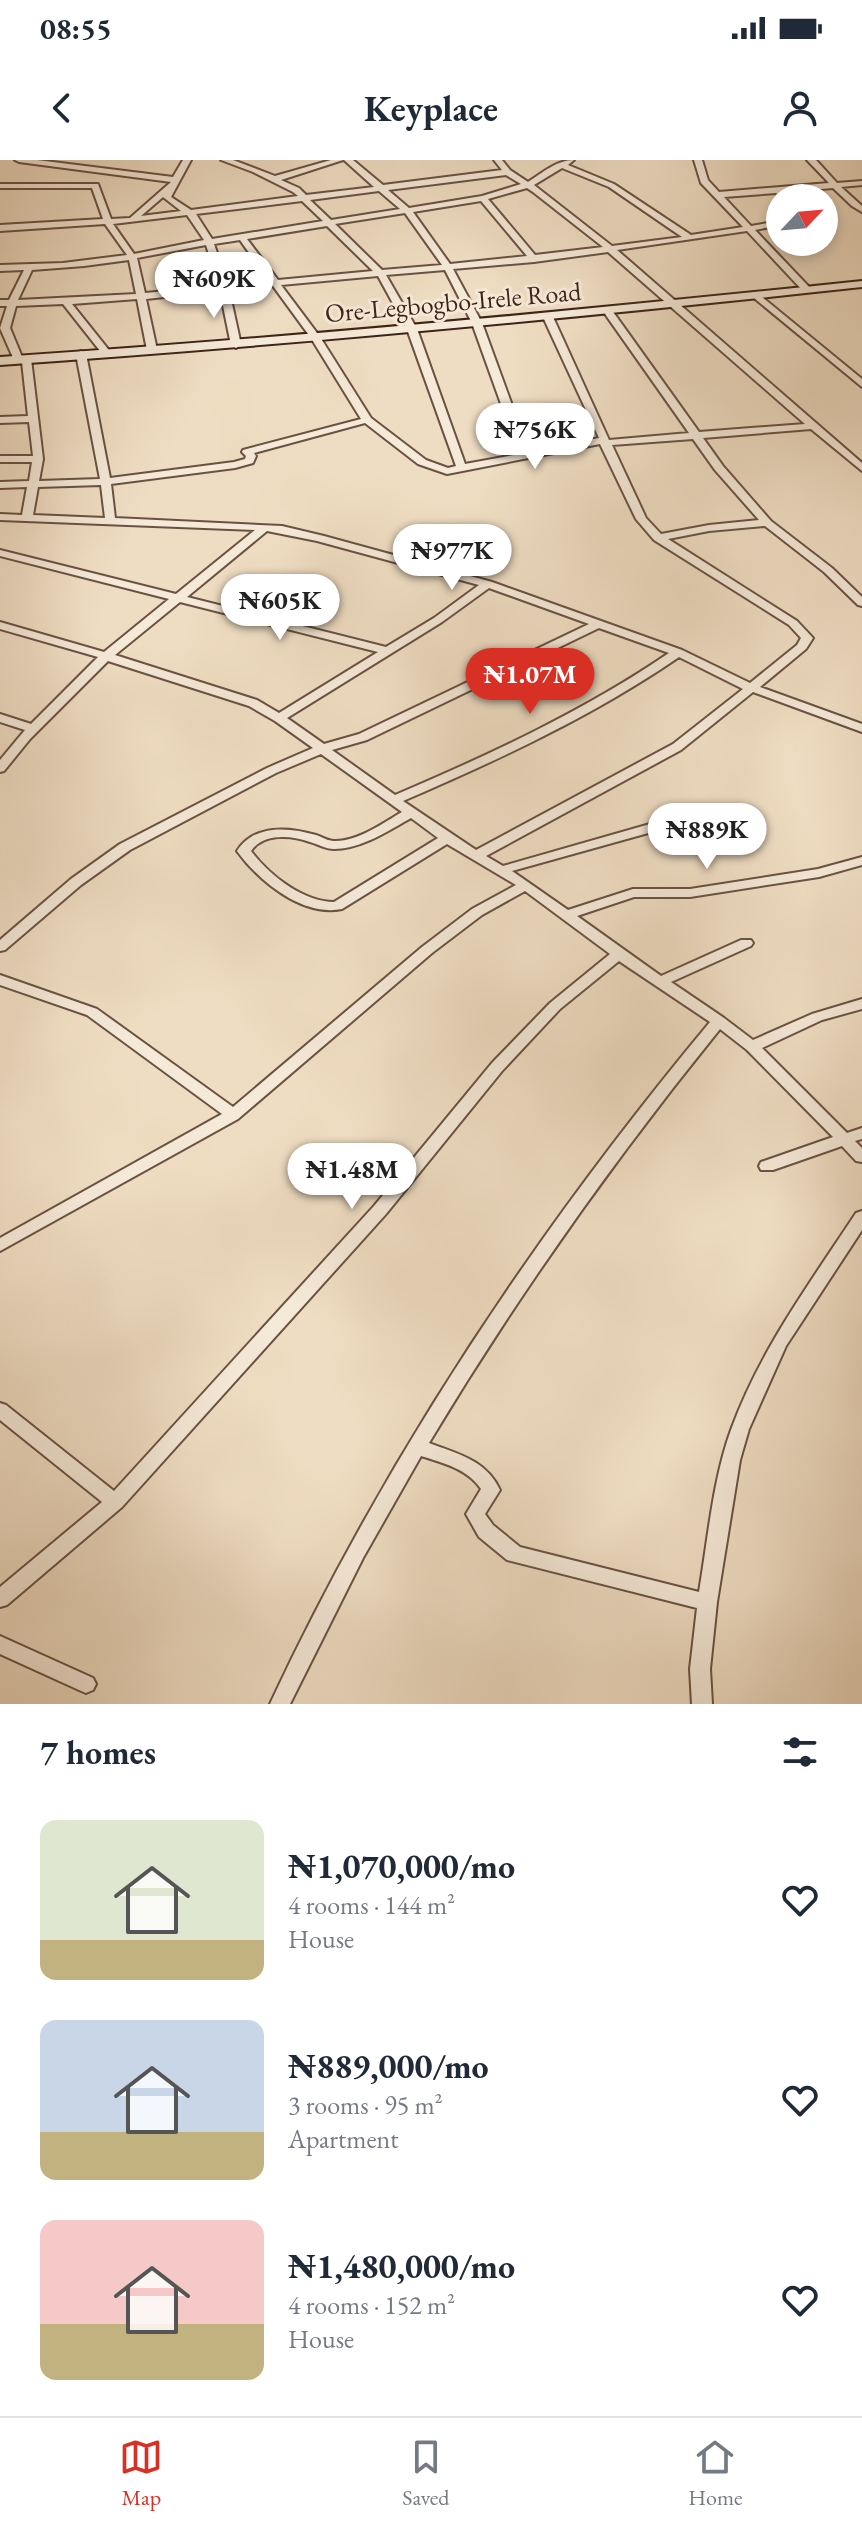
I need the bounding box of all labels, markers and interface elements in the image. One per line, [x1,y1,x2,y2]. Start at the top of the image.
text: 08:55 [40,9,112,48]
text: Keyplace [364,85,498,132]
icon: back [40,86,84,130]
icon: person [778,86,822,130]
north arrow [766,184,838,256]
map controls [766,184,838,256]
pin: ₦609K [158,252,270,320]
text: ₦609K [173,261,255,295]
street label: Ore-Legbogbo-Irele Road [323,274,583,330]
pin: ₦756K [479,403,591,471]
text: ₦756K [494,412,576,446]
pin: ₦977K [396,524,508,592]
text: ₦977K [411,533,493,567]
pin: ₦605K [224,574,336,642]
text: ₦605K [239,583,321,617]
pin: ₦1.07M [465,648,595,716]
text: ₦1.07M [483,657,577,691]
pin: ₦889K [651,803,763,871]
text: ₦889K [666,812,748,846]
pin: ₦1.48M [287,1143,417,1211]
text: ₦1.48M [305,1152,399,1186]
text: 7 homes [40,1730,156,1774]
icon: filters [778,1730,822,1774]
text: ₦1,070,000/mo [288,1844,515,1888]
icon: home [104,1852,200,1948]
icon: heart [778,1878,822,1922]
text: 4 rooms · 144 m² [288,1888,455,1922]
text: House [288,1922,354,1956]
text: ₦889,000/mo [288,2044,489,2088]
icon: home [104,2052,200,2148]
icon: heart [778,2078,822,2122]
text: 3 rooms · 95 m² [288,2088,443,2122]
text: Apartment [288,2122,398,2156]
text: ₦1,480,000/mo [288,2244,515,2288]
icon: home [104,2252,200,2348]
icon: heart [778,2278,822,2322]
text: 4 rooms · 152 m² [288,2288,455,2322]
text: House [288,2322,354,2356]
tab: Map [119,2435,163,2512]
tab: Saved [402,2435,449,2512]
tab: Home [688,2435,743,2512]

